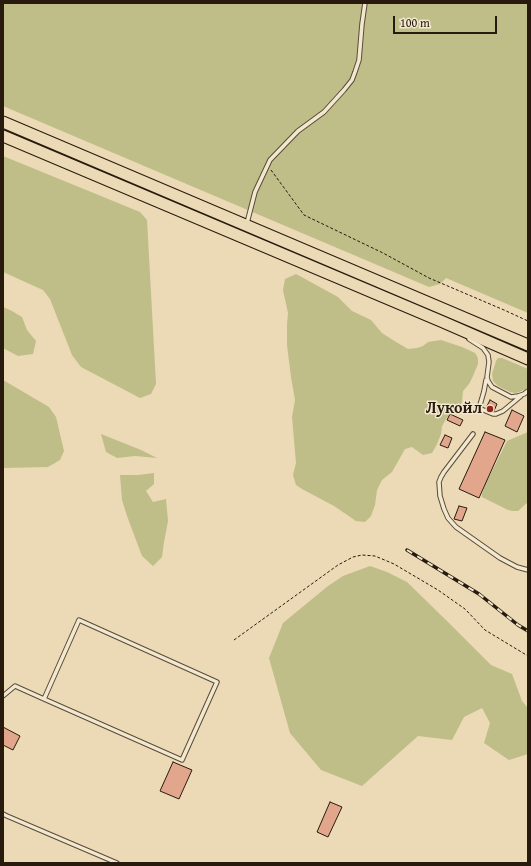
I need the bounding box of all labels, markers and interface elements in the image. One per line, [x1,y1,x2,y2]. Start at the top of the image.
scale bar [395,8,499,34]
text: 100 m [400,14,430,31]
place label: Лукойл [426,399,482,419]
marker: Лукойл [485,404,495,414]

